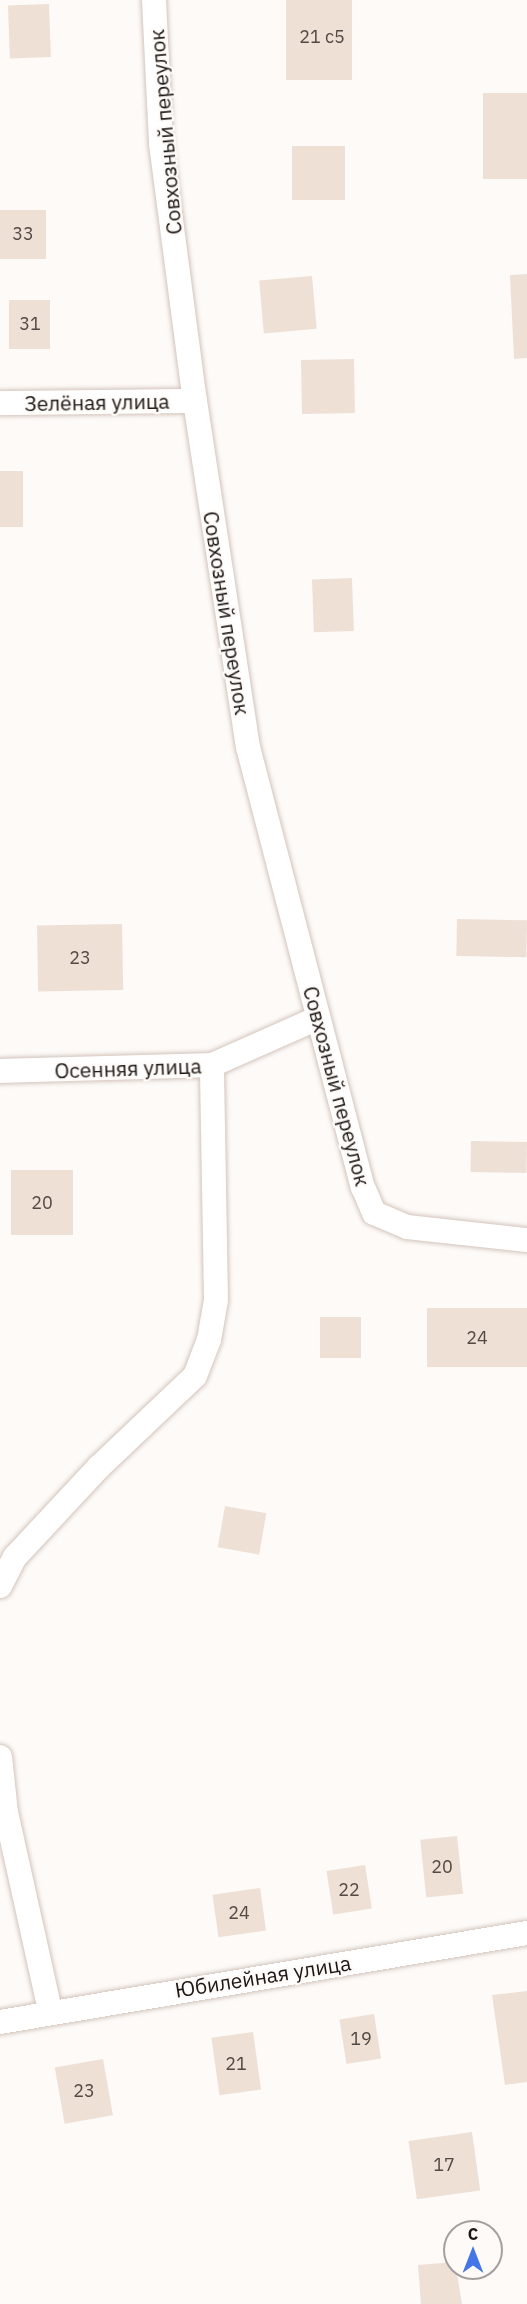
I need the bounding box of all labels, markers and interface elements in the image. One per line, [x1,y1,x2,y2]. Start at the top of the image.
house number: 21 с5 [299,26,345,48]
street label: Совхозный переулок [143,28,187,236]
house number: 33 [12,223,34,245]
house number: 31 [19,313,41,335]
street label: Зелёная улица [24,388,170,416]
street label: Совхозный переулок [198,509,256,717]
house number: 23 [69,947,91,969]
street label: Совхозный переулок [298,983,376,1189]
street label: Осенняя улица [54,1053,202,1083]
house number: 20 [31,1192,53,1214]
house number: 24 [466,1327,488,1349]
house number: 20 [431,1856,453,1878]
house number: 22 [338,1879,360,1901]
house number: 24 [228,1902,250,1924]
street label: Юбилейная улица [173,1950,353,2002]
house number: 19 [350,2028,372,2050]
house number: 21 [225,2053,247,2075]
house number: 23 [73,2080,95,2102]
house number: 17 [433,2154,455,2176]
north arrow [443,2220,503,2280]
text: С [468,2224,478,2244]

